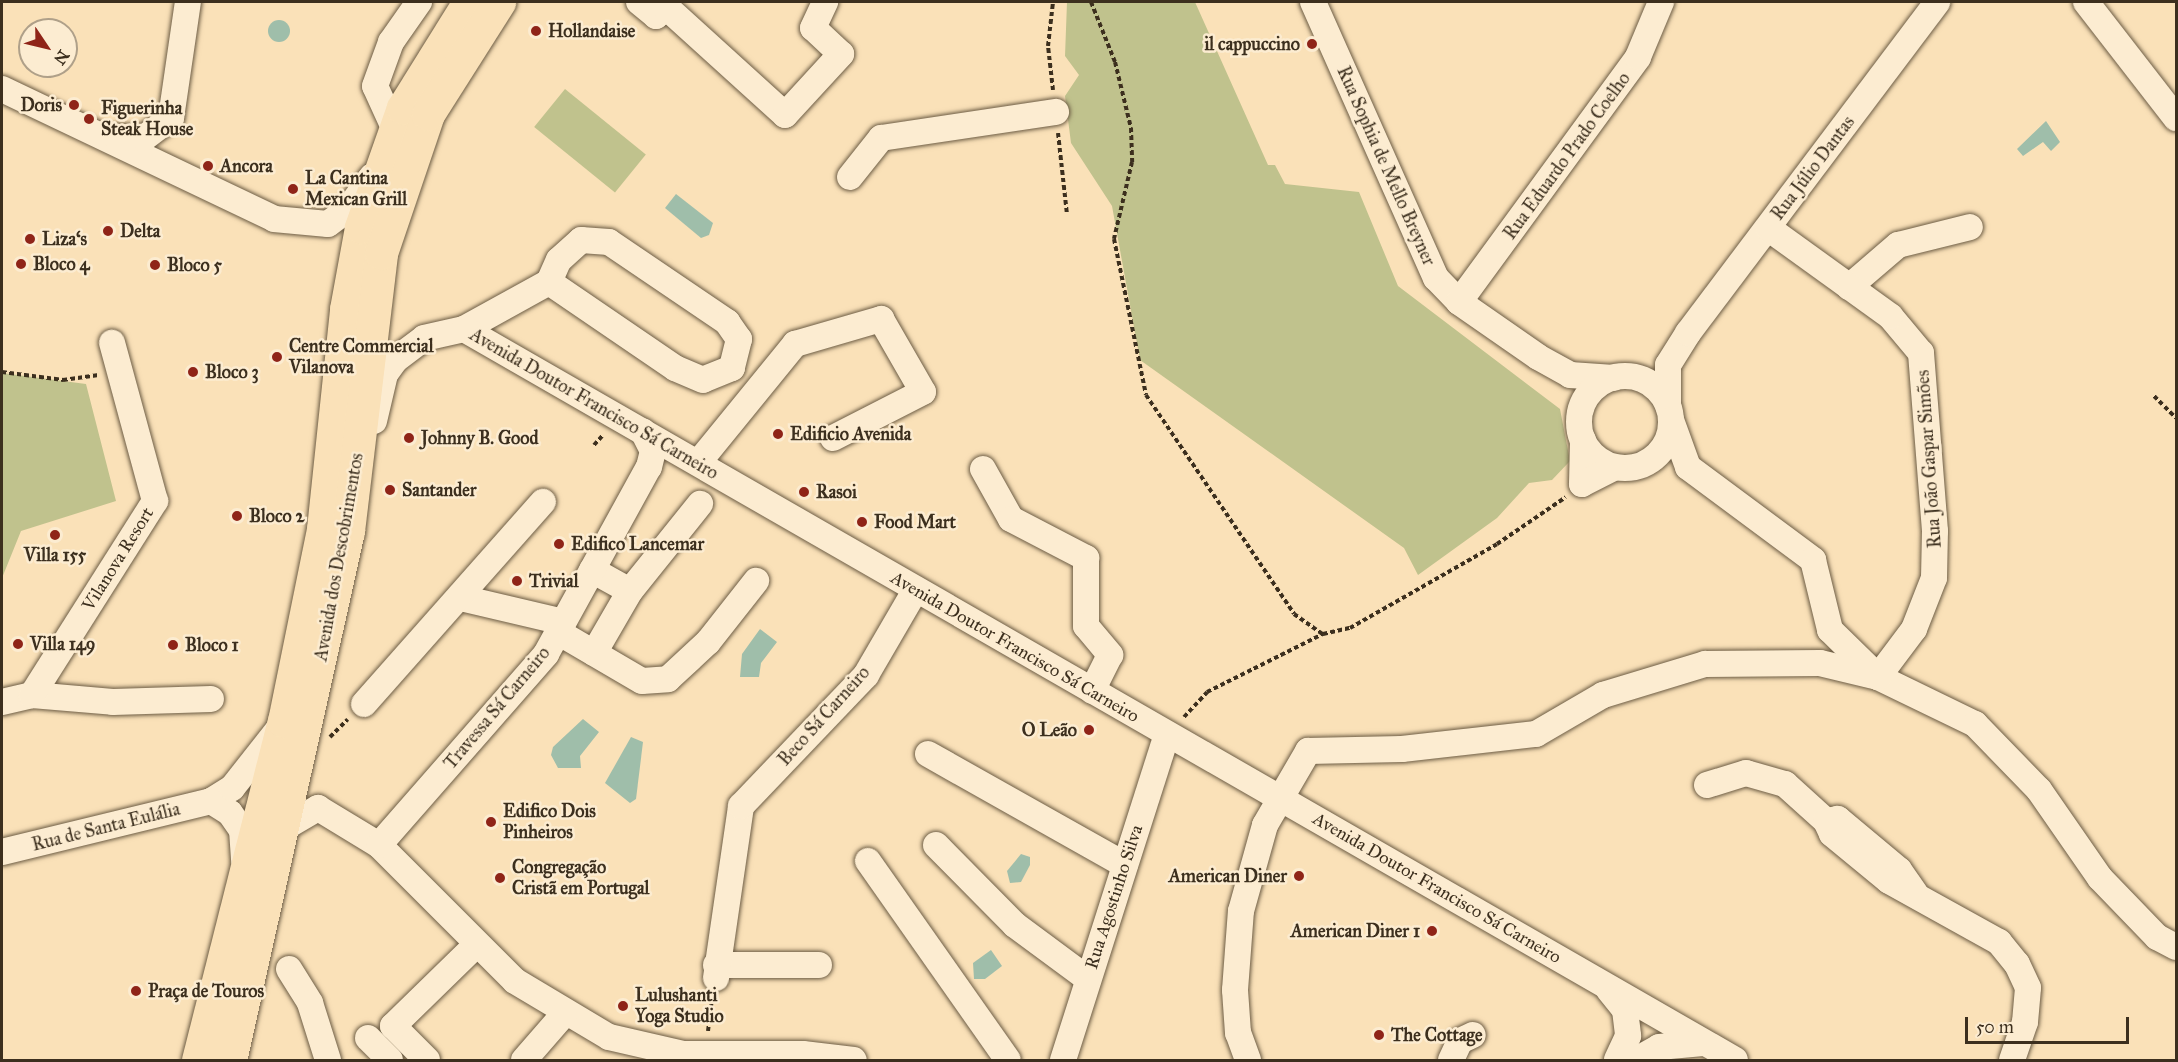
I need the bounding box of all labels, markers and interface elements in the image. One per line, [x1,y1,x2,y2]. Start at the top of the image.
north arrow [18,18,78,78]
place label: Hollandaise [548,20,635,42]
marker: Hollandaise [529,24,543,38]
place label: il cappuccino [1204,33,1300,55]
marker: il cappuccino [1305,37,1319,51]
text: N [50,46,73,68]
street label: Rua Sophia de Mello Breyner [1332,63,1440,269]
street label: Rua Eduardo Prado Coelho [1499,68,1635,244]
place label: Doris [20,94,62,116]
marker: Doris [67,98,81,112]
place label: Figuerinha Steak House [101,98,193,140]
marker: Figuerinha Steak House [82,112,96,126]
street label: Rua Júlio Dantas [1767,112,1859,224]
place label: Ancora [220,155,273,177]
marker: Ancora [201,159,215,173]
place label: La Cantina Mexican Grill [305,168,407,210]
marker: La Cantina Mexican Grill [286,182,300,196]
place label: Delta [120,220,160,242]
marker: Delta [101,224,115,238]
place label: Liza‘s [42,228,87,250]
marker: Liza‘s [23,232,37,246]
place label: Bloco 4 [33,253,90,275]
place label: Bloco 5 [167,254,222,276]
marker: Bloco 4 [14,257,28,271]
marker: Bloco 5 [148,258,162,272]
street label: Avenida Doutor Francisco Sá Carneiro [466,324,722,484]
place label: Centre Commercial Vilanova [289,336,434,378]
marker: Centre Commercial Vilanova [270,350,284,364]
place label: Bloco 3 [205,361,259,383]
marker: Bloco 3 [186,365,200,379]
street label: Rua João Gaspar Simões [1912,369,1946,549]
place label: Edificio Avenida [790,423,911,445]
place label: Johnny B. Good [421,427,539,449]
marker: Edificio Avenida [771,427,785,441]
marker: Johnny B. Good [402,431,416,445]
street label: Avenida dos Descobrimentos [310,451,368,663]
place label: Santander [402,479,477,501]
place label: Rasoi [816,481,857,503]
marker: Santander [383,483,397,497]
marker: Rasoi [797,485,811,499]
street label: Vilanova Resort [78,503,158,615]
place label: Bloco 2 [249,505,304,527]
marker: Bloco 2 [230,509,244,523]
place label: Food Mart [874,511,956,533]
marker: Food Mart [855,515,869,529]
marker: Villa 155 [48,528,62,542]
place label: Edifico Lancemar [571,533,704,555]
marker: Edifico Lancemar [552,537,566,551]
place label: Villa 155 [24,544,86,566]
street label: Avenida Doutor Francisco Sá Carneiro [887,567,1143,727]
place label: Trivial [529,570,579,592]
marker: Trivial [510,574,524,588]
place label: Villa 149 [30,633,95,655]
place label: Bloco 1 [185,634,239,656]
marker: Villa 149 [11,637,25,651]
marker: Bloco 1 [166,638,180,652]
street label: Travessa Sá Carneiro [440,642,554,774]
street label: Beco Sá Carneiro [774,662,874,770]
place label: O Leão [1022,719,1077,741]
marker: O Leão [1082,723,1096,737]
street label: Rua de Santa Eulália [30,798,182,856]
place label: Edifico Dois Pinheiros [503,801,596,844]
street label: Avenida Doutor Francisco Sá Carneiro [1309,808,1565,968]
marker: Edifico Dois Pinheiros [484,815,498,829]
street label: Rua Agostinho Silva [1081,822,1147,972]
place label: Congregação Cristã em Portugal [512,857,649,900]
place label: American Diner [1169,865,1287,887]
marker: American Diner [1292,869,1306,883]
marker: Congregação Cristã em Portugal [493,871,507,885]
place label: American Diner 1 [1291,920,1420,942]
marker: American Diner 1 [1425,924,1439,938]
place label: Praça de Touros [148,980,264,1002]
marker: Praça de Touros [129,984,143,998]
place label: Lulushanti Yoga Studio [635,985,724,1028]
marker: Lulushanti Yoga Studio [616,999,630,1013]
scale bar [1968,1005,2132,1043]
text: 50 m [1976,1016,2014,1038]
place label: The Cottage [1391,1024,1482,1046]
marker: The Cottage [1372,1028,1386,1042]

